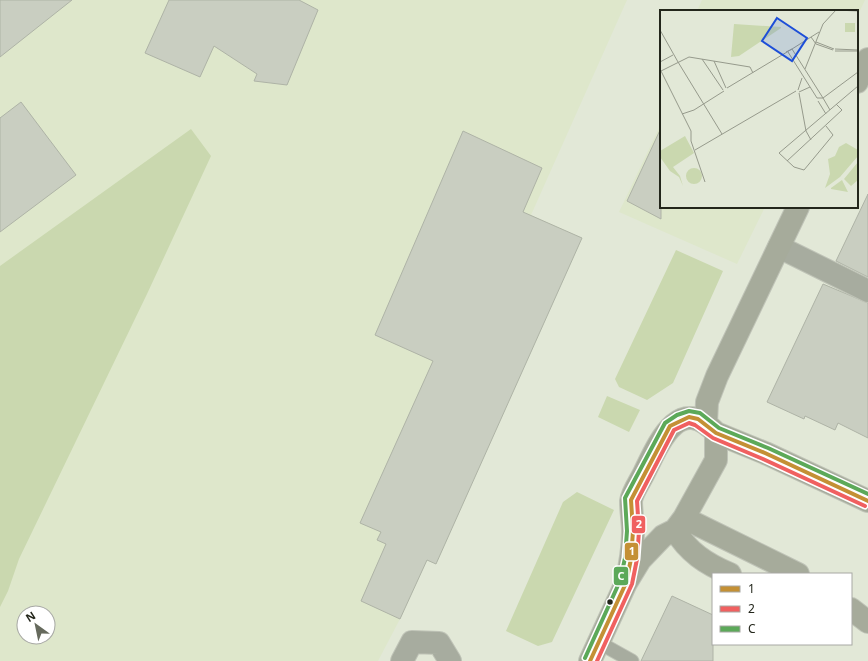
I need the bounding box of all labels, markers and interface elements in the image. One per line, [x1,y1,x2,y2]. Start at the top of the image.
inset map [660,10,858,208]
line badge: 2 [631,515,646,534]
text: 2 [636,516,642,531]
line badge: 1 [624,542,639,561]
text: 1 [629,543,635,558]
line badge: C [613,566,629,586]
text: C [617,568,625,583]
legend [712,573,852,645]
text: 1 [748,580,755,597]
unlabelled marker [605,597,615,607]
text: 2 [748,600,755,617]
north arrow [16,605,56,645]
text: N [22,607,38,625]
text: C [748,620,756,637]

